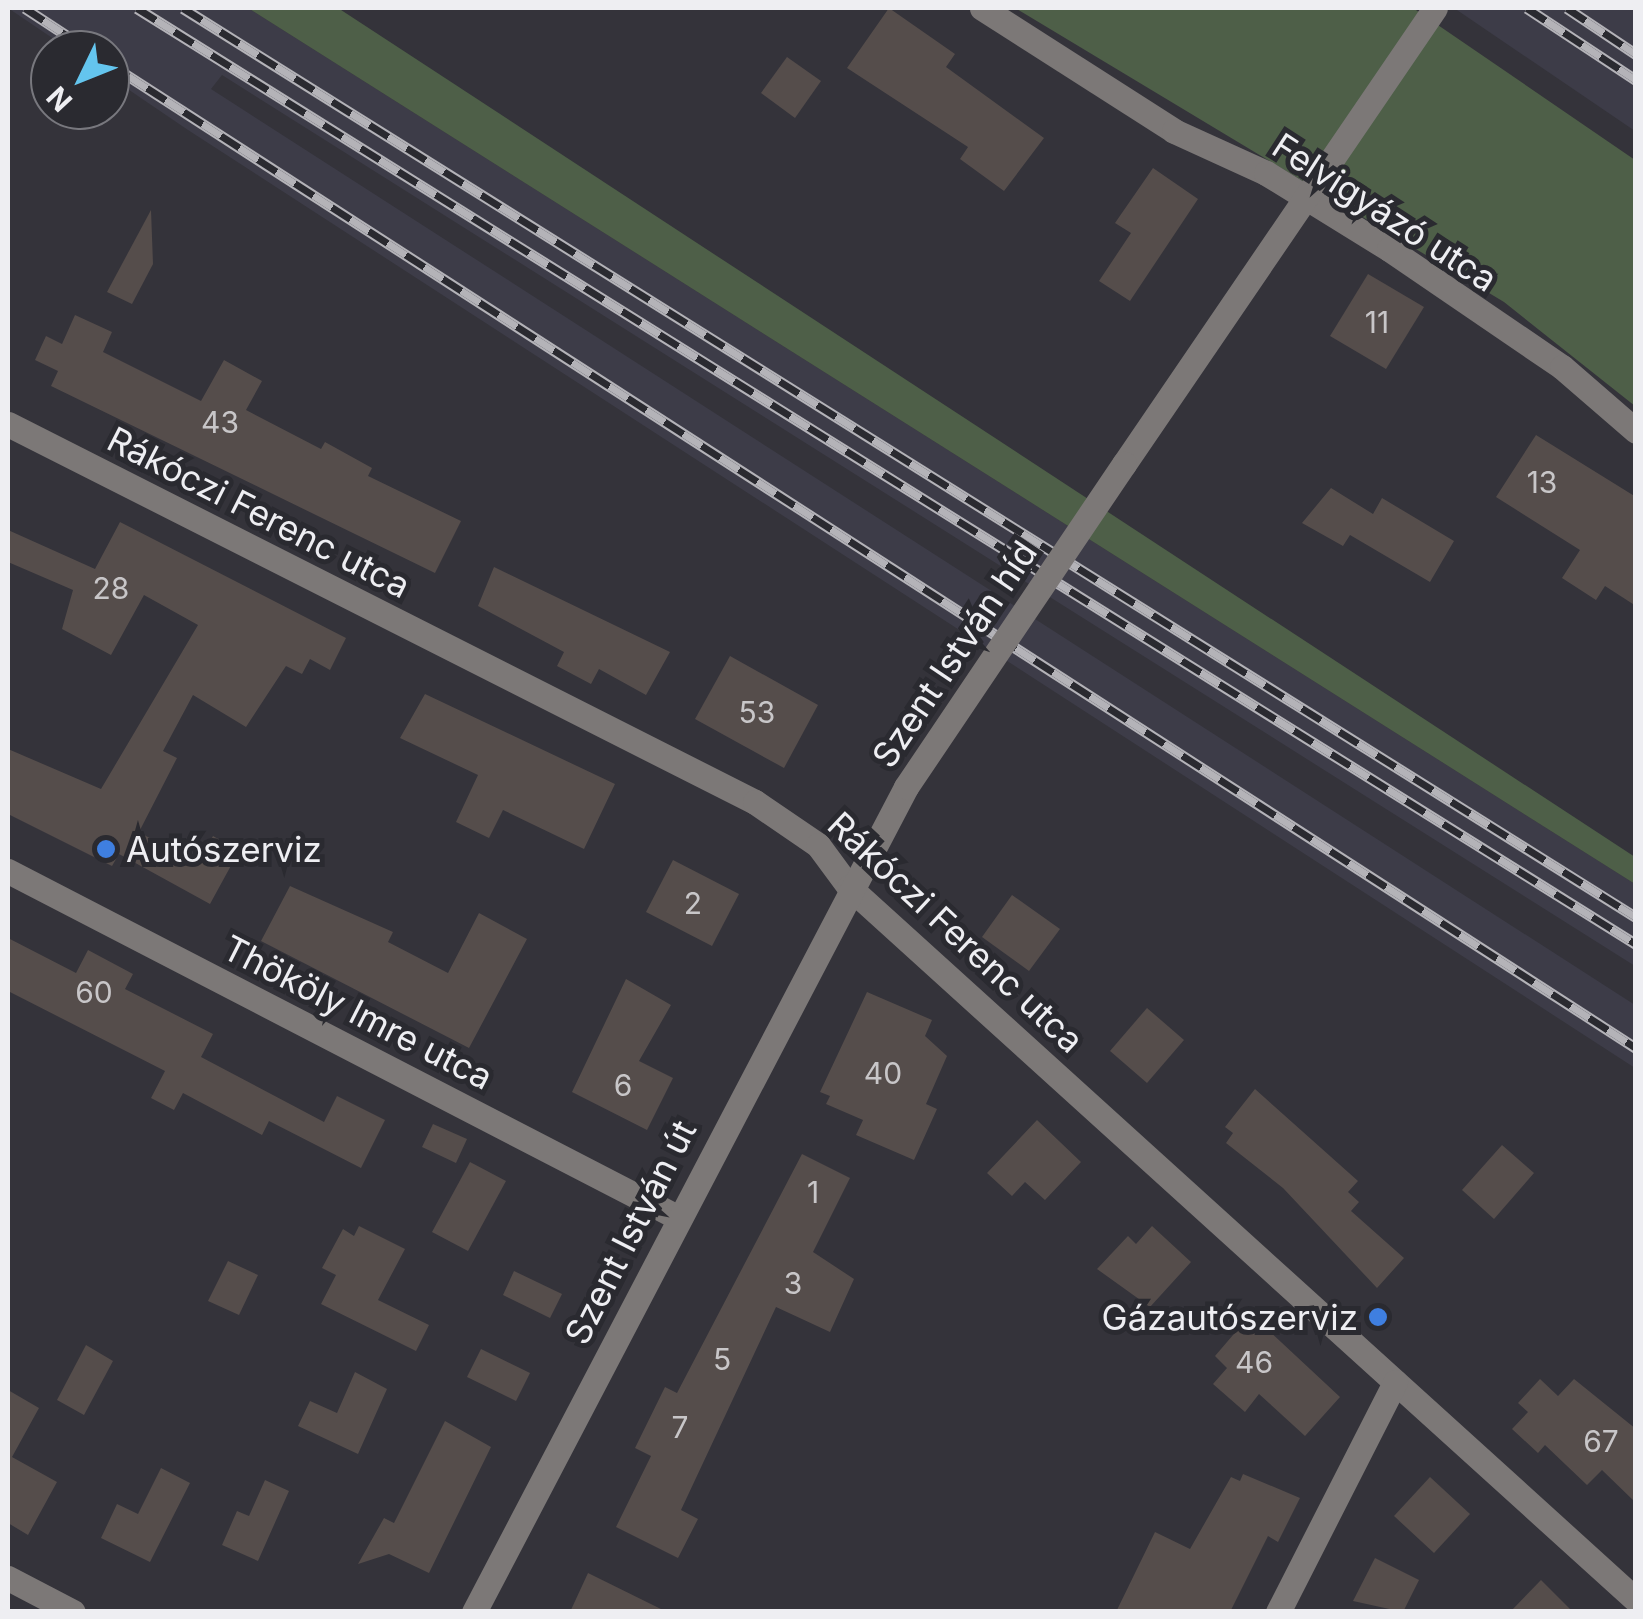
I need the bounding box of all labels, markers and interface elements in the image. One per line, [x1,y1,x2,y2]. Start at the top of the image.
north arrow [30,30,130,130]
text: N [40,80,79,118]
street label: Felvigyázó utca [1265,124,1505,300]
house number: 11 [1365,304,1389,340]
house number: 43 [201,404,239,440]
street label: Rákóczi Ferenc utca [101,418,417,606]
house number: 13 [1527,464,1557,500]
street label: Szent István híd [863,533,1045,775]
house number: 28 [93,570,129,606]
house number: 53 [739,694,775,730]
street label: Rákóczi Ferenc utca [820,803,1092,1061]
place label: Autószerviz [126,828,322,870]
marker: Autószerviz [95,838,117,860]
house number: 2 [684,885,702,921]
street label: Thököly Imre utca [216,926,500,1098]
house number: 60 [75,974,113,1010]
house number: 40 [864,1055,902,1091]
house number: 6 [614,1067,632,1103]
street label: Szent István út [556,1113,704,1351]
house number: 1 [807,1174,819,1210]
house number: 3 [784,1265,802,1301]
place label: Gázautószerviz [1102,1296,1358,1338]
marker: Gázautószerviz [1367,1306,1389,1328]
house number: 5 [713,1341,731,1377]
house number: 46 [1235,1344,1273,1380]
house number: 7 [672,1409,688,1445]
house number: 67 [1583,1423,1619,1459]

